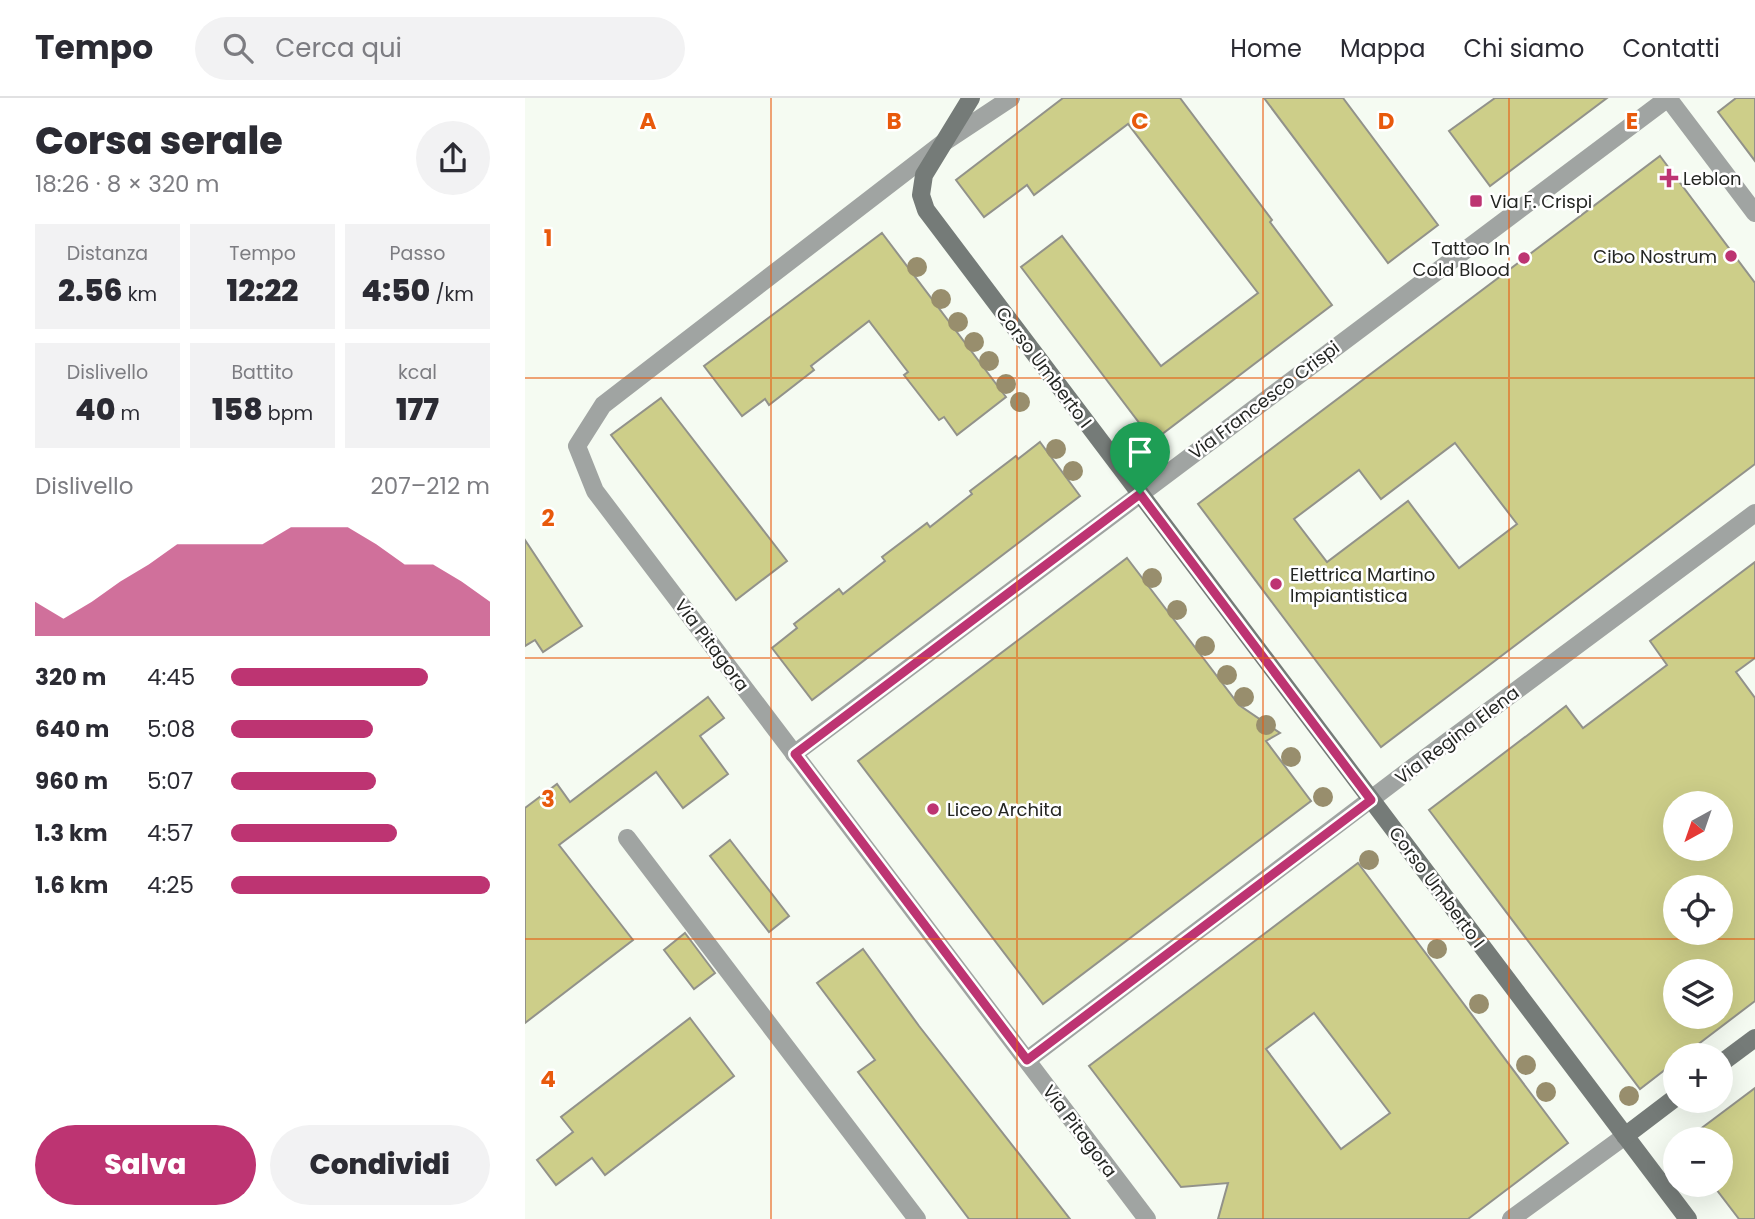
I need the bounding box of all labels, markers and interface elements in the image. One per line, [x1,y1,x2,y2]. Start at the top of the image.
search box [195,17,685,80]
text: Tempo [35,24,153,71]
icon: search [219,29,257,67]
text: Cerca qui [275,30,402,66]
text: Home [1230,32,1302,65]
text: Mappa [1340,32,1425,65]
text: Chi siamo [1463,32,1584,65]
text: Contatti [1622,32,1720,65]
text: A [640,105,657,137]
text: B [886,105,902,137]
text: C [1131,105,1149,137]
text: D [1378,105,1394,137]
text: E [1626,105,1638,137]
text: Corsa serale [35,114,283,167]
button: share [416,121,490,195]
place label: Leblon [1683,166,1742,191]
text: 18:26 · 8 × 320 m [35,168,219,200]
marker: Leblon [1661,170,1677,186]
place label: Via F. Crispi [1490,189,1592,214]
marker: Via F. Crispi [1468,193,1484,209]
text: 1 [544,222,552,254]
place label: Tattoo In Cold Blood [1413,236,1510,282]
text: Distanza [67,240,148,267]
text: Tempo [229,240,296,267]
text: Passo [390,240,445,267]
place label: Cibo Nostrum [1593,244,1717,269]
marker: Cibo Nostrum [1723,248,1739,264]
marker: Tattoo In Cold Blood [1516,250,1532,266]
text: 2.56 [58,269,123,312]
text: 12:22 [227,269,298,312]
text: 4:50 [361,269,430,312]
text: km [123,281,157,308]
text: /km [430,281,474,308]
street label: Corso Umberto I [990,301,1098,433]
street label: Via Francesco Crispi [1183,335,1345,465]
text: Dislivello [67,359,148,386]
text: Battito [231,359,294,386]
text: kcal [398,359,437,386]
text: 40 [75,388,115,431]
text: 158 [212,388,263,431]
text: 177 [396,388,439,431]
text: m [115,400,140,427]
text: bpm [263,400,313,427]
pin [1110,422,1170,494]
icon: arrive [1121,433,1159,471]
text: Dislivello [35,470,133,502]
text: 207–212 m [371,470,490,502]
text: 2 [541,502,555,534]
place label: Elettrica Martino Impiantistica [1290,562,1435,608]
marker: Elettrica Martino Impiantistica [1268,576,1284,592]
street label: Via Pitagora [669,594,755,696]
text: 320 m [35,661,106,693]
text: 4:45 [147,661,195,693]
street label: Via Regina Elena [1390,680,1524,790]
text: 640 m [35,713,109,745]
text: 5:08 [147,713,195,745]
text: 960 m [35,765,108,797]
text: 5:07 [147,765,193,797]
text: 3 [541,783,555,815]
north arrow [1663,791,1733,861]
map controls [1663,791,1733,1197]
place label: Liceo Archita [947,797,1062,822]
marker: Liceo Archita [925,801,941,817]
text: 1.3 km [35,817,108,849]
text: 4:57 [147,817,193,849]
street label: Corso Umberto I [1383,821,1491,953]
text: 1.6 km [35,869,108,901]
text: 4:25 [147,869,194,901]
button: locate [1663,875,1733,945]
button: layers [1663,959,1733,1029]
button: + [1663,1043,1733,1113]
text: 4 [540,1063,556,1095]
street label: Via Pitagora [1037,1080,1123,1182]
button: Salva [35,1125,256,1205]
button: Condividi [270,1125,490,1205]
button: − [1663,1127,1733,1197]

